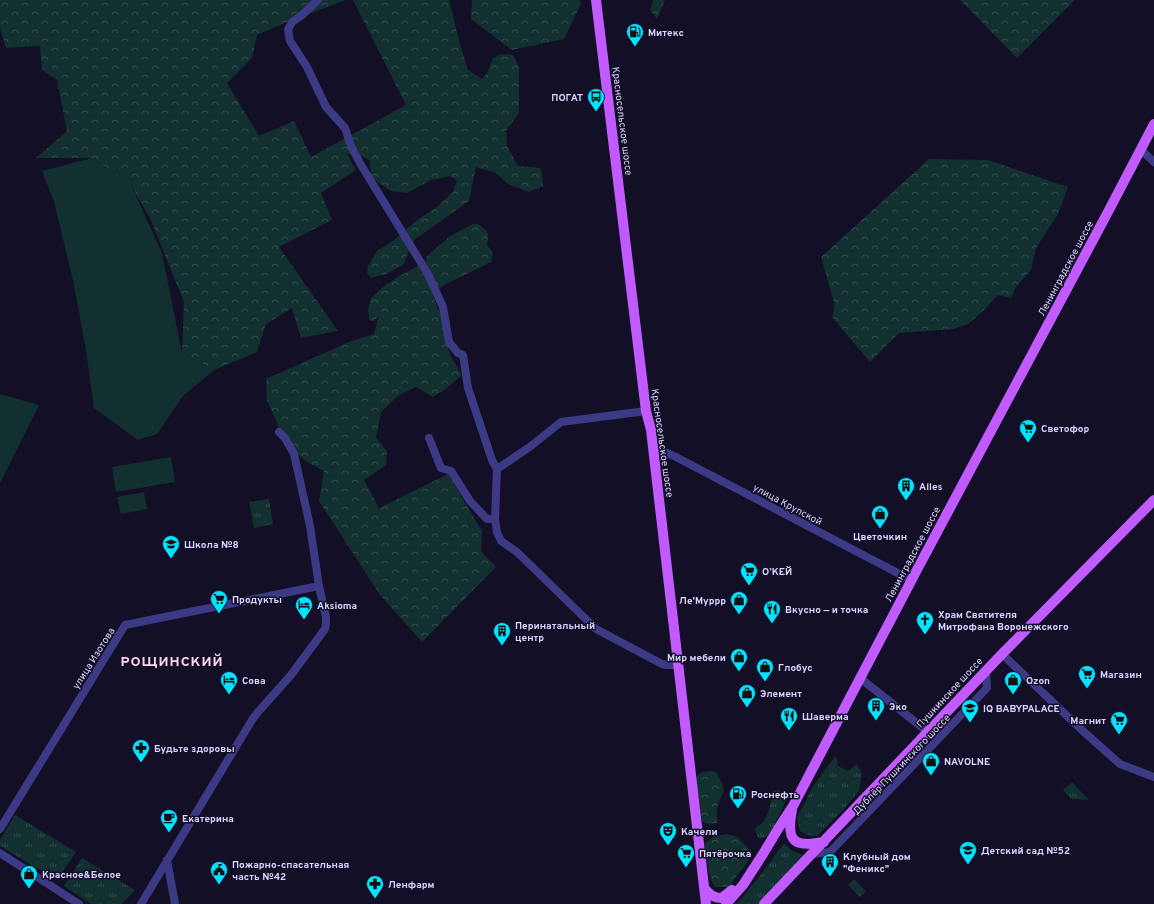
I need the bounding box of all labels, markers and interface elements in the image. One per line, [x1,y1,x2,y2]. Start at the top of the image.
fuel station icon: Митекс [625,22,645,47]
place label: Митекс [648,27,684,40]
street label: Красносельское шоссе [608,66,635,176]
bus stop icon: ПОГАТ [586,87,606,112]
place label: ПОГАТ [551,92,583,105]
street label: Ленинградское шоссе [1036,219,1097,319]
street label: Красносельское шоссе [647,388,676,498]
supermarket icon: Светофор [1018,418,1038,443]
place label: Светофор [1041,423,1089,436]
building icon: Alles [896,476,916,501]
place label: Alles [919,481,942,494]
street label: улица Крупской [750,482,824,529]
shop icon: Цветочкин [870,504,890,529]
street label: Ленинградское шоссе [883,505,944,605]
place label: Цветочкин [853,531,907,544]
school or university icon: Школа №8 [161,534,181,559]
place label: Школа №8 [184,539,239,552]
supermarket icon: О’КЕЙ [739,561,759,586]
place label: О’КЕЙ [762,566,792,579]
supermarket icon: Продукты [209,589,229,614]
shop icon: Ле'Муррр [729,590,749,615]
place label: Продукты [232,594,282,607]
hotel icon: Aksioma [294,595,314,620]
place label: Ле'Муррр [679,595,726,608]
restaurant icon: Вкусно — и точка [762,599,782,624]
place label: Aksioma [317,600,357,613]
place label: Вкусно — и точка [785,604,868,617]
place label: Храм Святителя Митрофана Воронежского [938,609,1069,634]
church icon: Храм Святителя Митрофана Воронежского [915,610,935,635]
place label: Перинатальный центр [515,620,595,645]
building icon: Перинатальный центр [492,621,512,646]
street label: улица Изотова [70,626,118,692]
shop icon: Мир мебели [729,647,749,672]
place label: Мир мебели [667,652,726,665]
district label: РОЩИНСКИЙ [121,653,224,671]
street label: Пушкинское шоссе [914,655,986,731]
shop icon: Глобус [755,657,775,682]
place label: Глобус [778,662,813,675]
supermarket icon: Магазин [1077,664,1097,689]
place label: Магазин [1100,669,1142,682]
hotel icon: Сова [219,670,239,695]
shop icon: Ozon [1003,670,1023,695]
place label: Сова [242,675,266,688]
place label: Ozon [1026,675,1050,688]
shop icon: Элемент [737,683,757,708]
place label: Элемент [760,688,802,701]
building icon: Эко [866,696,886,721]
school or university icon: IQ BABYPALACE [960,698,980,723]
place label: Эко [889,701,907,714]
place label: IQ BABYPALACE [983,703,1060,716]
restaurant icon: Шаверма [779,706,799,731]
supermarket icon: Магнит [1109,710,1129,735]
place label: Шаверма [802,711,849,724]
street label: Дублёр Пушкинского шоссе [850,712,954,818]
place label: Магнит [1070,715,1106,728]
pharmacy icon: Будьте здоровы [131,738,151,763]
place label: Будьте здоровы [154,743,235,756]
shop icon: NAVOLNE [921,751,941,776]
place label: NAVOLNE [944,756,990,769]
fuel station icon: Роснефть [728,784,748,809]
place label: Роснефть [751,789,800,802]
cafe icon: Екатерина [159,808,179,833]
place label: Екатерина [182,813,234,826]
theatre icon: Качели [658,821,678,846]
place label: Качели [681,826,718,839]
school or university icon: Детский сад №52 [958,840,978,865]
supermarket icon: Пятёрочка [676,843,696,868]
place label: Детский сад №52 [981,845,1070,858]
place label: Пятёрочка [699,848,751,861]
place label: Клубный дом "Феникс" [843,851,911,876]
building icon: Клубный дом "Феникс" [820,852,840,877]
place label: Пожарно-спасательная часть №42 [232,859,349,884]
public building icon: Пожарно-спасательная часть №42 [209,860,229,885]
shop icon: Красное&Белое [19,864,39,889]
place label: Красное&Белое [42,869,121,882]
pharmacy icon: Ленфарм [365,874,385,899]
place label: Ленфарм [388,879,435,892]

